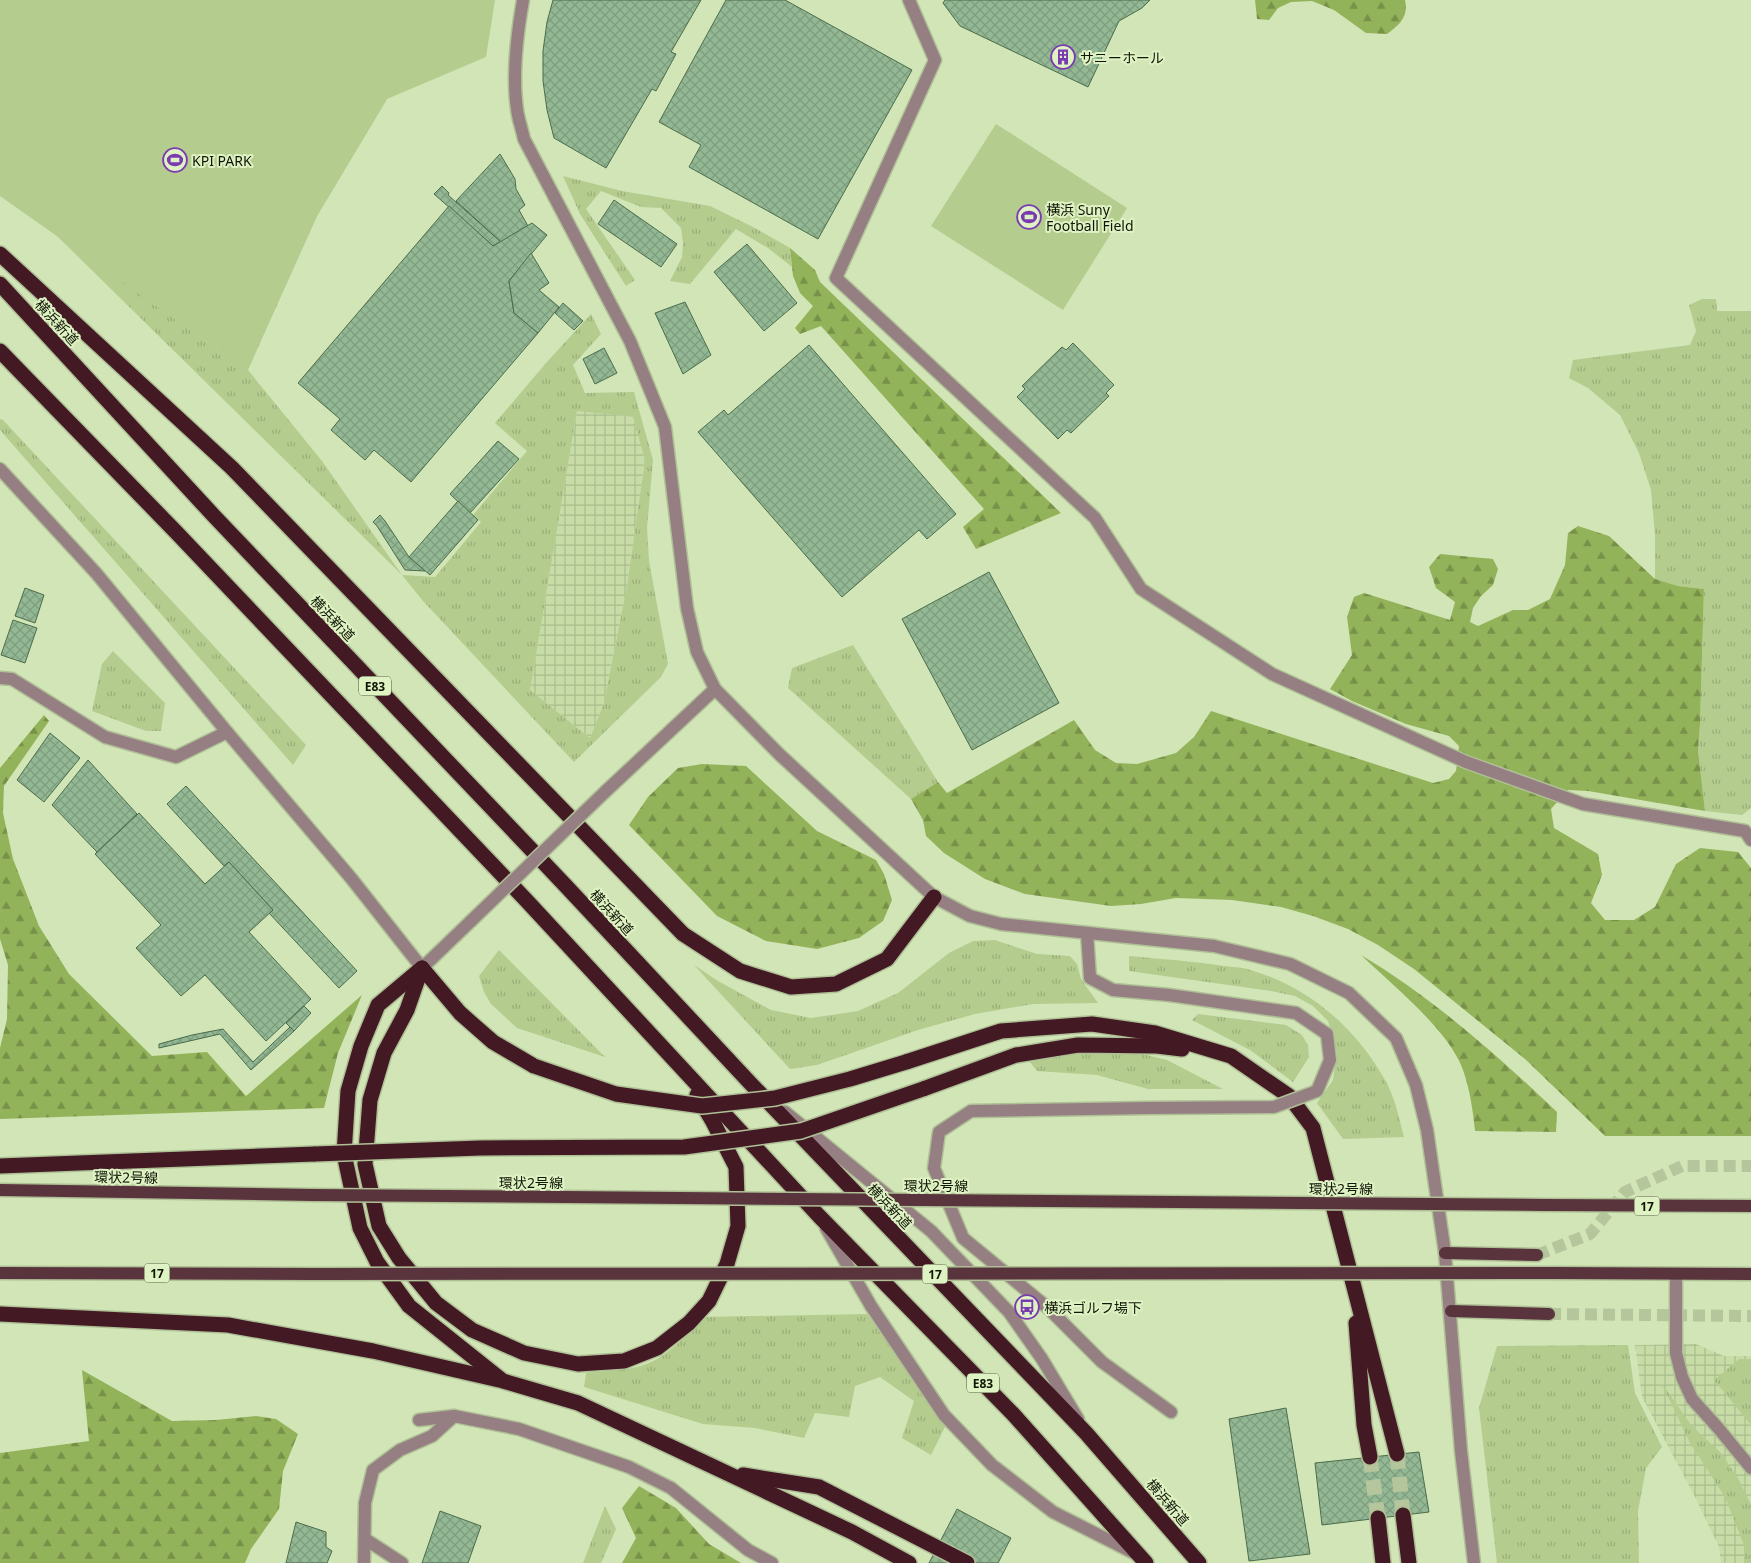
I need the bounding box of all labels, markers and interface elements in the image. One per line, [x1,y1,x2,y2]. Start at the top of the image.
building icon: サニーホール [1050,44,1076,70]
place label: サニーホール [1080,48,1164,67]
sports icon: KPI PARK [162,147,188,173]
place label: KPI PARK [192,151,252,170]
place label: 横浜 Suny Football Field [1046,200,1134,235]
sports icon: 横浜 Suny Football Field [1016,204,1042,230]
street label: 横浜新道 [31,295,83,349]
street label: 横浜新道 [307,591,359,645]
road number: E83 [359,676,391,696]
street label: 横浜新道 [586,885,638,939]
street label: 環状2号線 [94,1167,158,1187]
street label: 環状2号線 [499,1173,563,1192]
street label: 環状2号線 [904,1176,968,1195]
street label: 横浜新道 [864,1179,916,1233]
street label: 環状2号線 [1309,1179,1373,1198]
road number: 17 [1634,1196,1660,1216]
road number: 17 [144,1264,170,1282]
road number: 17 [922,1264,948,1284]
bus stop icon: 横浜ゴルフ場下 [1014,1294,1040,1320]
place label: 横浜ゴルフ場下 [1044,1298,1142,1317]
road number: E83 [967,1374,999,1392]
street label: 横浜新道 [1142,1475,1194,1529]

